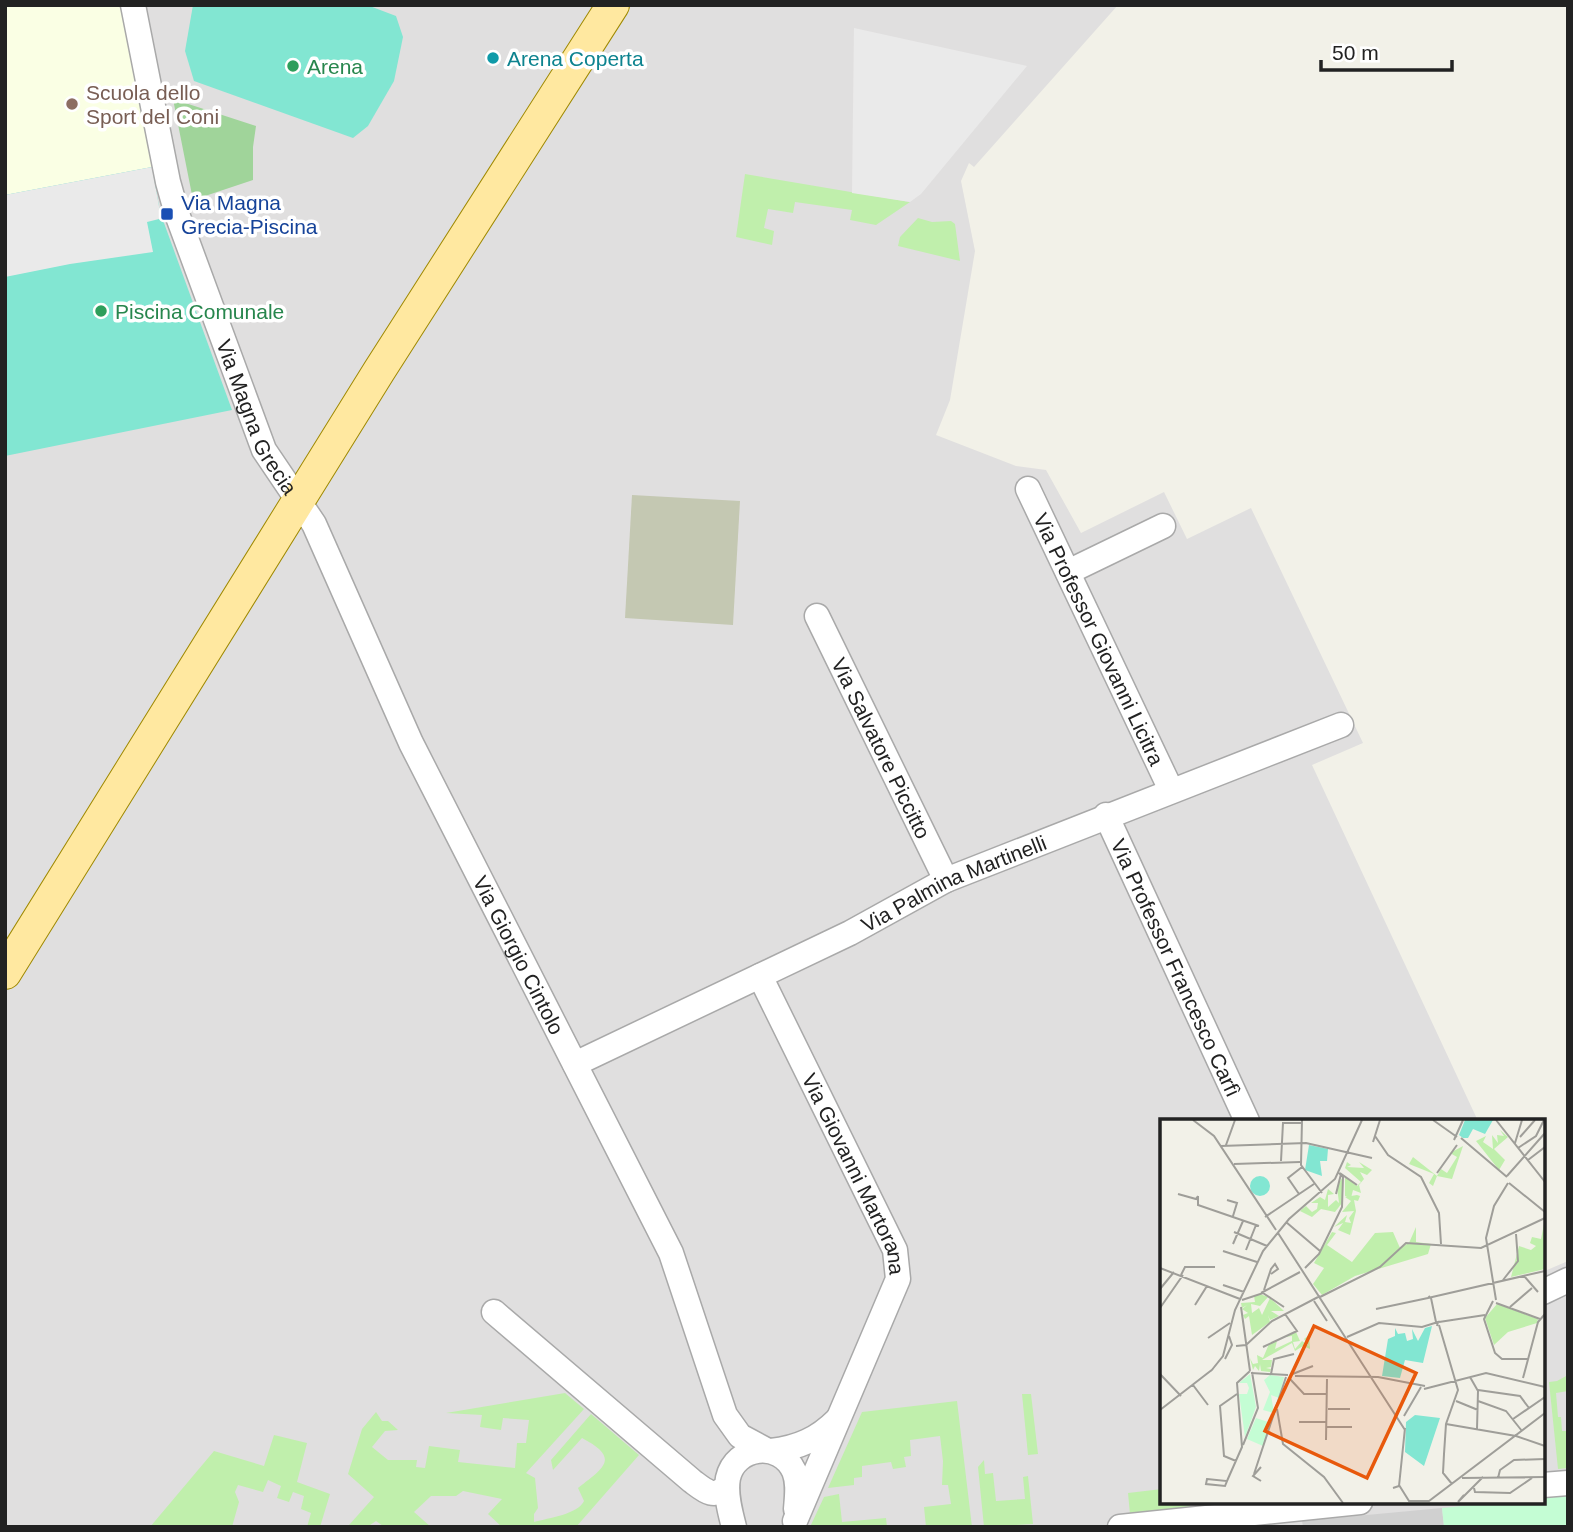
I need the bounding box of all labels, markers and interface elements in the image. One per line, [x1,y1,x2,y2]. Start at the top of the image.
scale bar [1321,28,1452,72]
text: 50 m [1332,41,1379,64]
place label: Arena Coperta [507,47,644,70]
marker: Arena Coperta [485,50,501,66]
place label: Arena [307,55,363,78]
marker: Arena [285,58,301,74]
place label: Scuola dello Sport del Coni [86,81,219,128]
marker: Scuola dello Sport del Coni [64,96,80,112]
place label: Via Magna Grecia-Piscina [181,191,318,238]
marker: Via Magna Grecia-Piscina [159,206,175,222]
place label: Piscina Comunale [115,300,284,323]
marker: Piscina Comunale [93,303,109,319]
street label: Via Magna Grecia [213,336,302,499]
street label: Via Professor Giovanni Licitra [1030,509,1169,769]
street label: Via Salvatore Piccitto [828,654,935,842]
street label: Via Palmina Martinelli [857,830,1049,936]
street label: Via Professor Francesco Carfì [1107,835,1246,1100]
street label: Via Giorgio Cintolo [469,872,569,1038]
street label: Via Giovanni Martorana [798,1069,909,1276]
inset map [1160,1119,1545,1504]

